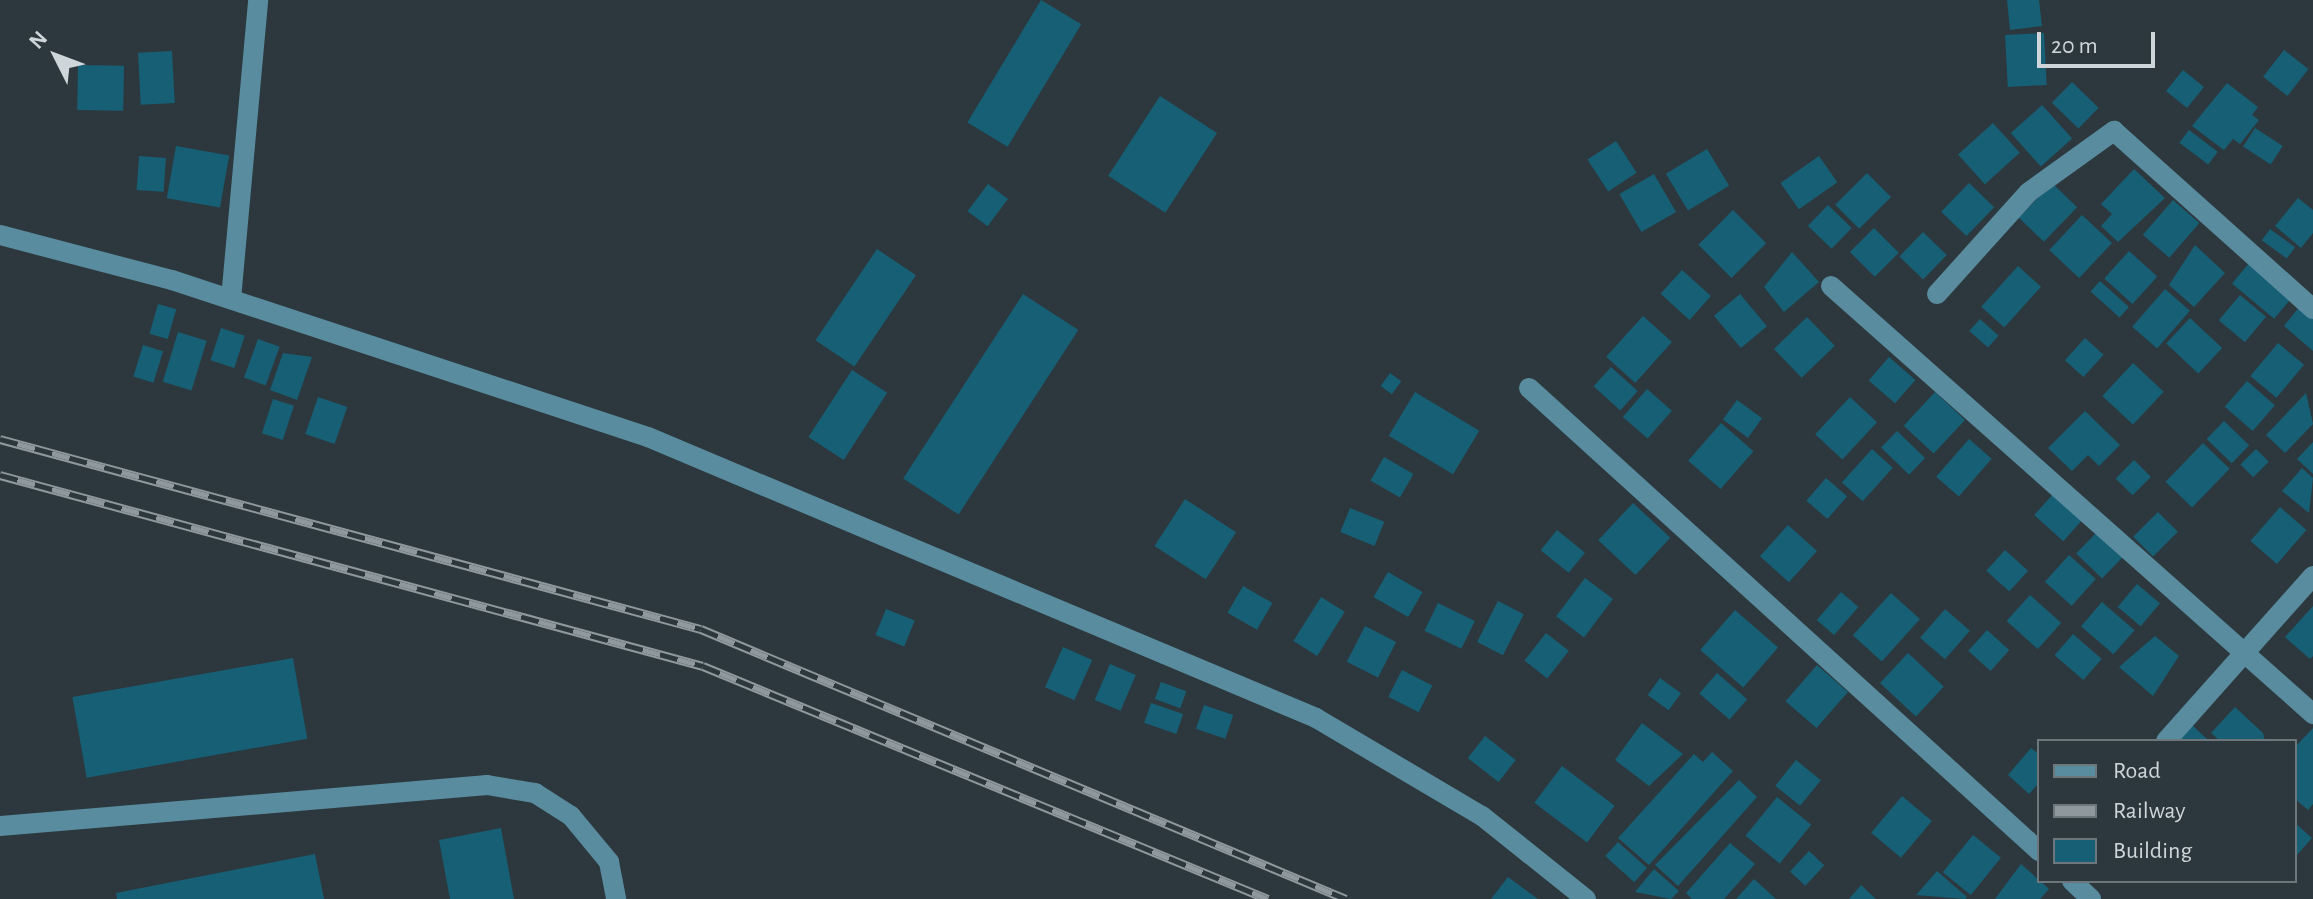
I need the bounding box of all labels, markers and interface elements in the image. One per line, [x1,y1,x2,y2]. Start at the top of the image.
north arrow [16,16,96,96]
scale bar [2041,16,2159,66]
text: N [25,27,51,53]
text: 20 m [2051,34,2098,58]
legend [2037,739,2297,883]
text: Road [2113,759,2161,783]
text: Railway [2113,799,2185,823]
text: Building [2113,839,2192,863]

